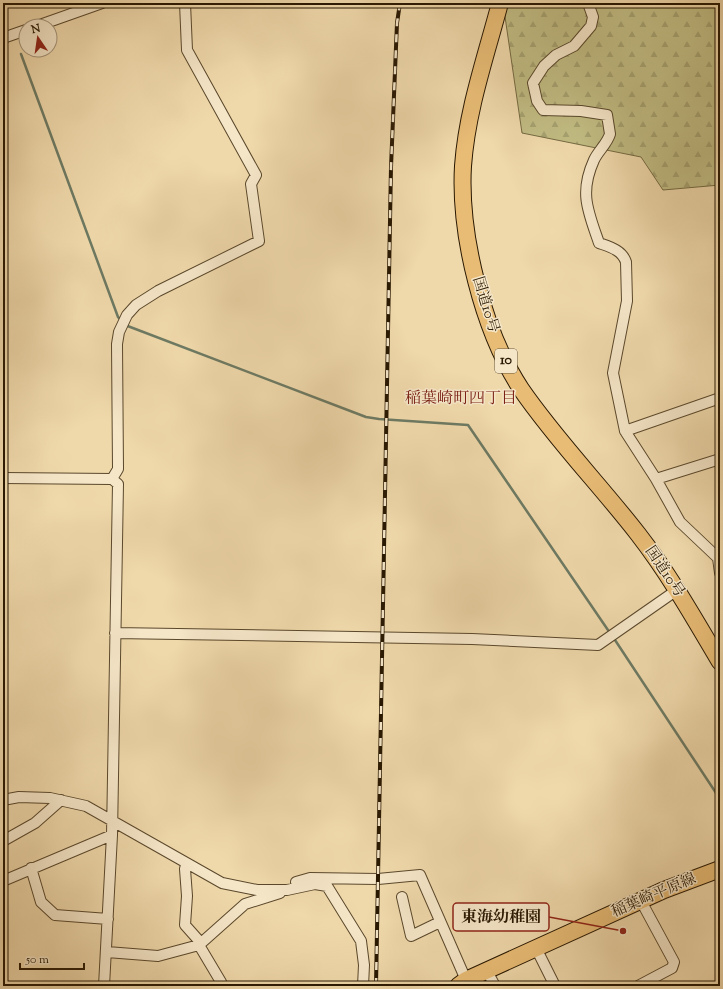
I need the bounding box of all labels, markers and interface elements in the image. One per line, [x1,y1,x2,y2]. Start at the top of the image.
north arrow [18,18,58,58]
text: N [29,20,42,38]
street label: 国道10号 [466,274,504,336]
road number: 10 [495,349,517,373]
district label: 稲葉崎町四丁目 [405,388,517,411]
street label: 国道10号 [639,542,689,602]
street label: 稲葉崎平原線 [608,869,700,923]
callout: 東海幼稚園 [453,903,549,931]
text: 東海幼稚園 [461,907,541,930]
scale bar [20,945,84,971]
text: 50 m [25,951,49,969]

